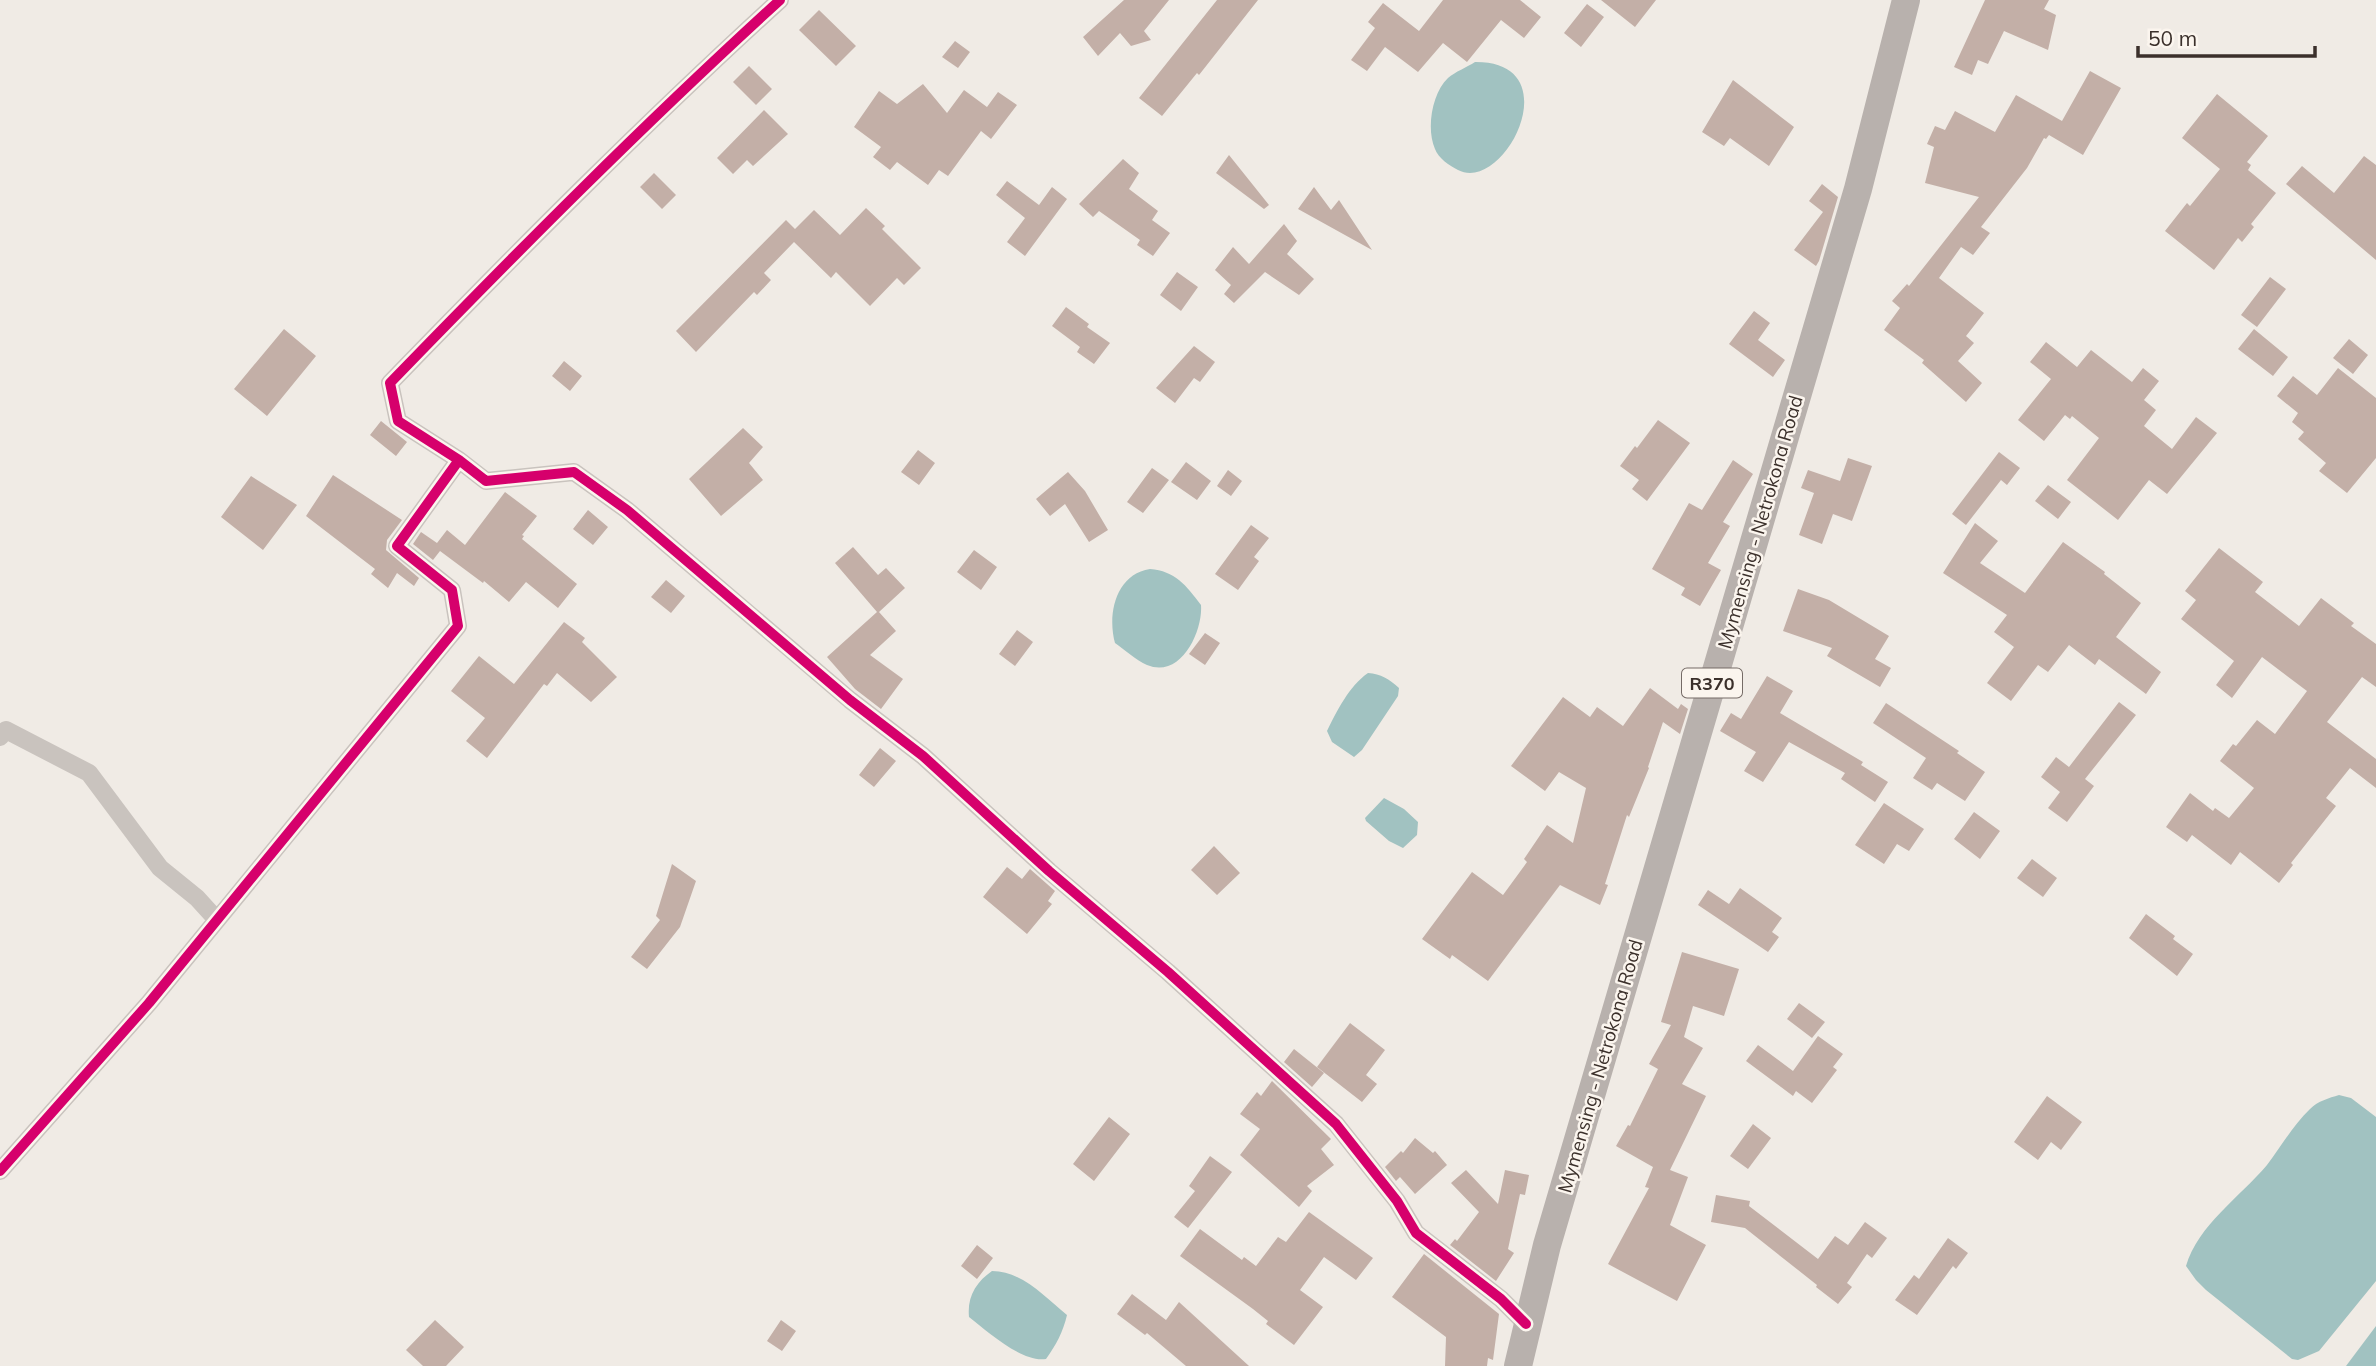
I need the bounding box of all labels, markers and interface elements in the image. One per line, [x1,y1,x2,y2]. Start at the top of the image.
scale bar [2138,14,2315,58]
text: 50 m [2148,25,2197,51]
street label: Mymensing - Netrokona Road [1712,393,1808,651]
road number: R370 [1682,668,1742,698]
street label: Mymensing - Netrokona Road [1552,937,1648,1195]

